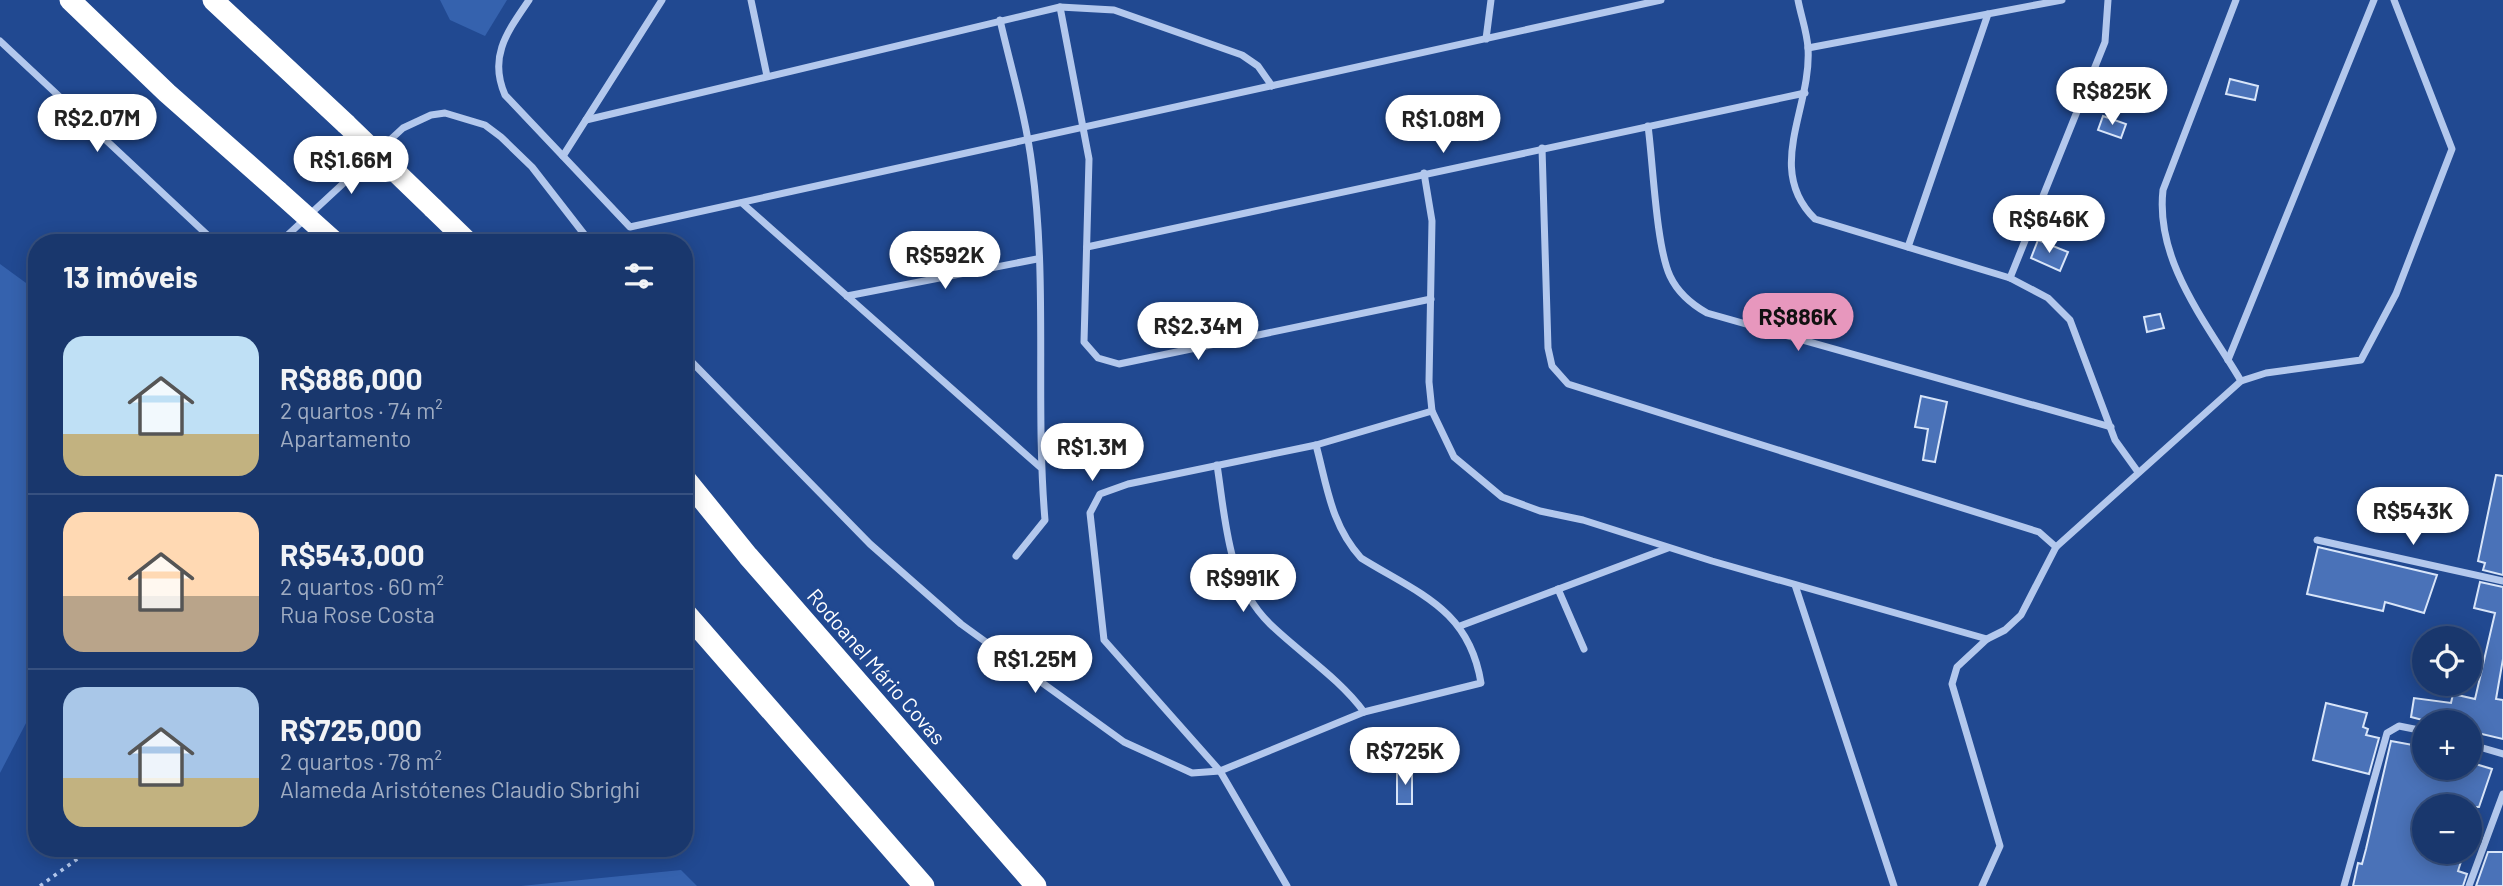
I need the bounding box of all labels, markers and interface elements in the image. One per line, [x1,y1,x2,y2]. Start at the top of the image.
pin: R$825K [2055,68,2169,127]
text: R$825K [2072,76,2152,104]
pin: R$2.07M [32,94,162,154]
pin: R$1.08M [1378,96,1508,155]
text: R$2.07M [54,103,140,131]
text: R$1.08M [1401,104,1485,132]
pin: R$1.66M [286,136,416,196]
text: R$1.66M [310,145,392,173]
pin: R$646K [1992,196,2106,255]
text: R$646K [2009,204,2089,232]
pin: R$592K [888,232,1002,291]
text: R$592K [905,240,985,268]
icon: filters [620,257,658,295]
text: 13 imóveis [63,258,198,294]
pin: R$886K [1741,294,1855,353]
pin: R$2.34M [1133,302,1263,362]
text: R$886K [1759,302,1837,330]
text: R$2.34M [1153,311,1243,339]
text: R$886,000 [280,360,423,396]
icon: home [119,364,203,448]
text: 2 quartos · 74 m² [280,396,443,424]
text: Apartamento [280,424,411,452]
pin: R$1.3M [1035,424,1149,483]
text: R$1.3M [1057,432,1127,460]
pin: R$543K [2356,488,2470,547]
text: R$543K [2373,496,2453,524]
text: R$543,000 [280,536,425,572]
icon: home [119,540,203,624]
pin: R$991K [1186,554,1300,614]
text: R$991K [1206,563,1280,591]
text: 2 quartos · 60 m² [280,572,444,600]
street label: Rodoanel Mário Covas [803,583,951,749]
text: Rua Rose Costa [280,600,435,628]
map controls [2412,626,2482,864]
button: locate [2412,626,2482,696]
pin: R$1.25M [970,636,1100,695]
text: R$1.25M [993,644,1077,672]
button: + [2412,710,2482,780]
text: R$725,000 [280,711,422,747]
icon: home [119,715,203,799]
pin: R$725K [1348,728,1462,787]
text: R$725K [1366,736,1444,764]
text: 2 quartos · 78 m² [280,747,442,775]
text: Alameda Aristótenes Claudio Sbrighi [280,775,640,803]
button: − [2412,794,2482,864]

